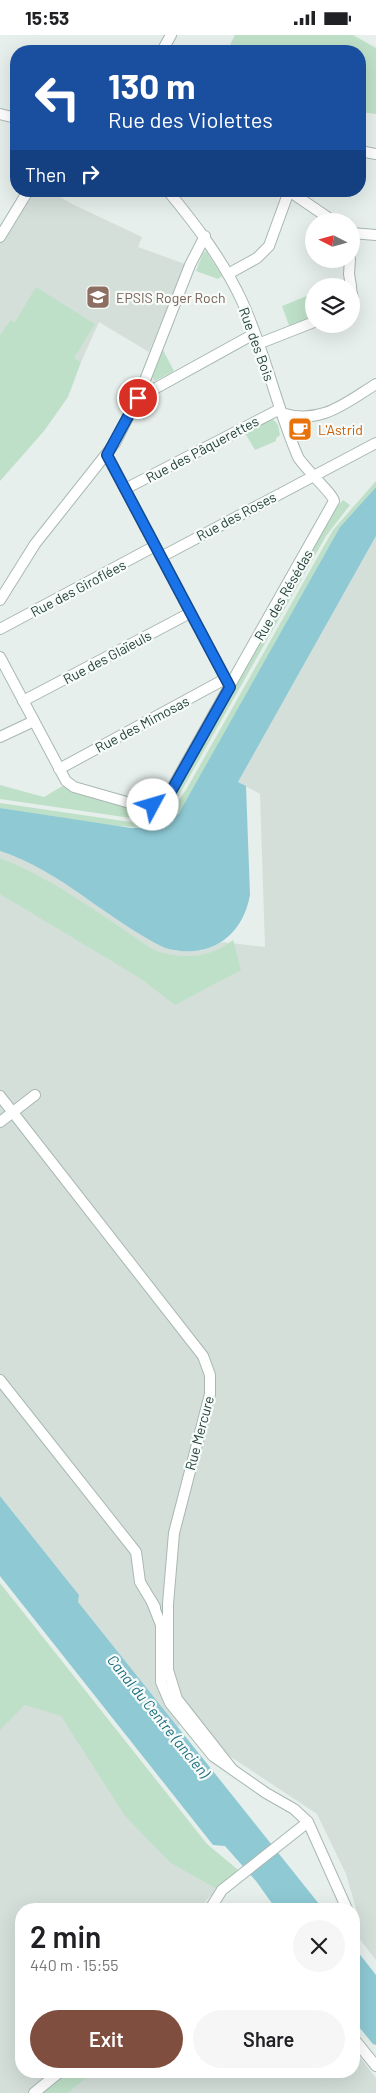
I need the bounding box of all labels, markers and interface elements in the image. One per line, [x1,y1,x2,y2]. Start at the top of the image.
text: 15:53 [25,6,69,29]
text: 130 m [108,64,195,106]
icon: left [25,65,90,130]
text: Rue des Violettes [108,106,273,132]
icon: right [76,160,104,188]
text: Then [25,163,66,186]
north arrow [305,213,360,267]
map controls [305,213,360,333]
button: layers [305,278,360,333]
school or university icon: EPSIS Roger Roch [85,284,111,310]
place label: EPSIS Roger Roch [116,289,226,306]
street label: Rue des Bois [236,305,278,384]
pin [117,377,159,419]
icon: arrive [124,384,152,412]
street label: Rue des Pâquerettes [143,412,262,486]
cafe icon: L'Astrid [287,416,313,442]
place label: L'Astrid [318,421,363,438]
street label: Rue des Roses [193,488,279,544]
street label: Rue des Résédas [250,546,316,644]
street label: Rue des Giroflées [27,556,129,620]
street label: Rue des Glaïeuls [60,626,154,687]
street label: Rue des Mimosas [92,692,192,756]
position arrow [126,778,178,830]
street label: Rue Mercure [181,1394,217,1472]
water label: Canal du Centre (ancien) [104,1651,215,1782]
text: 2 min [30,1918,101,1954]
button: close [293,1920,345,1972]
text: 440 m · 15:55 [30,1955,119,1974]
button: Exit [30,2010,183,2068]
button: Share [193,2010,345,2068]

